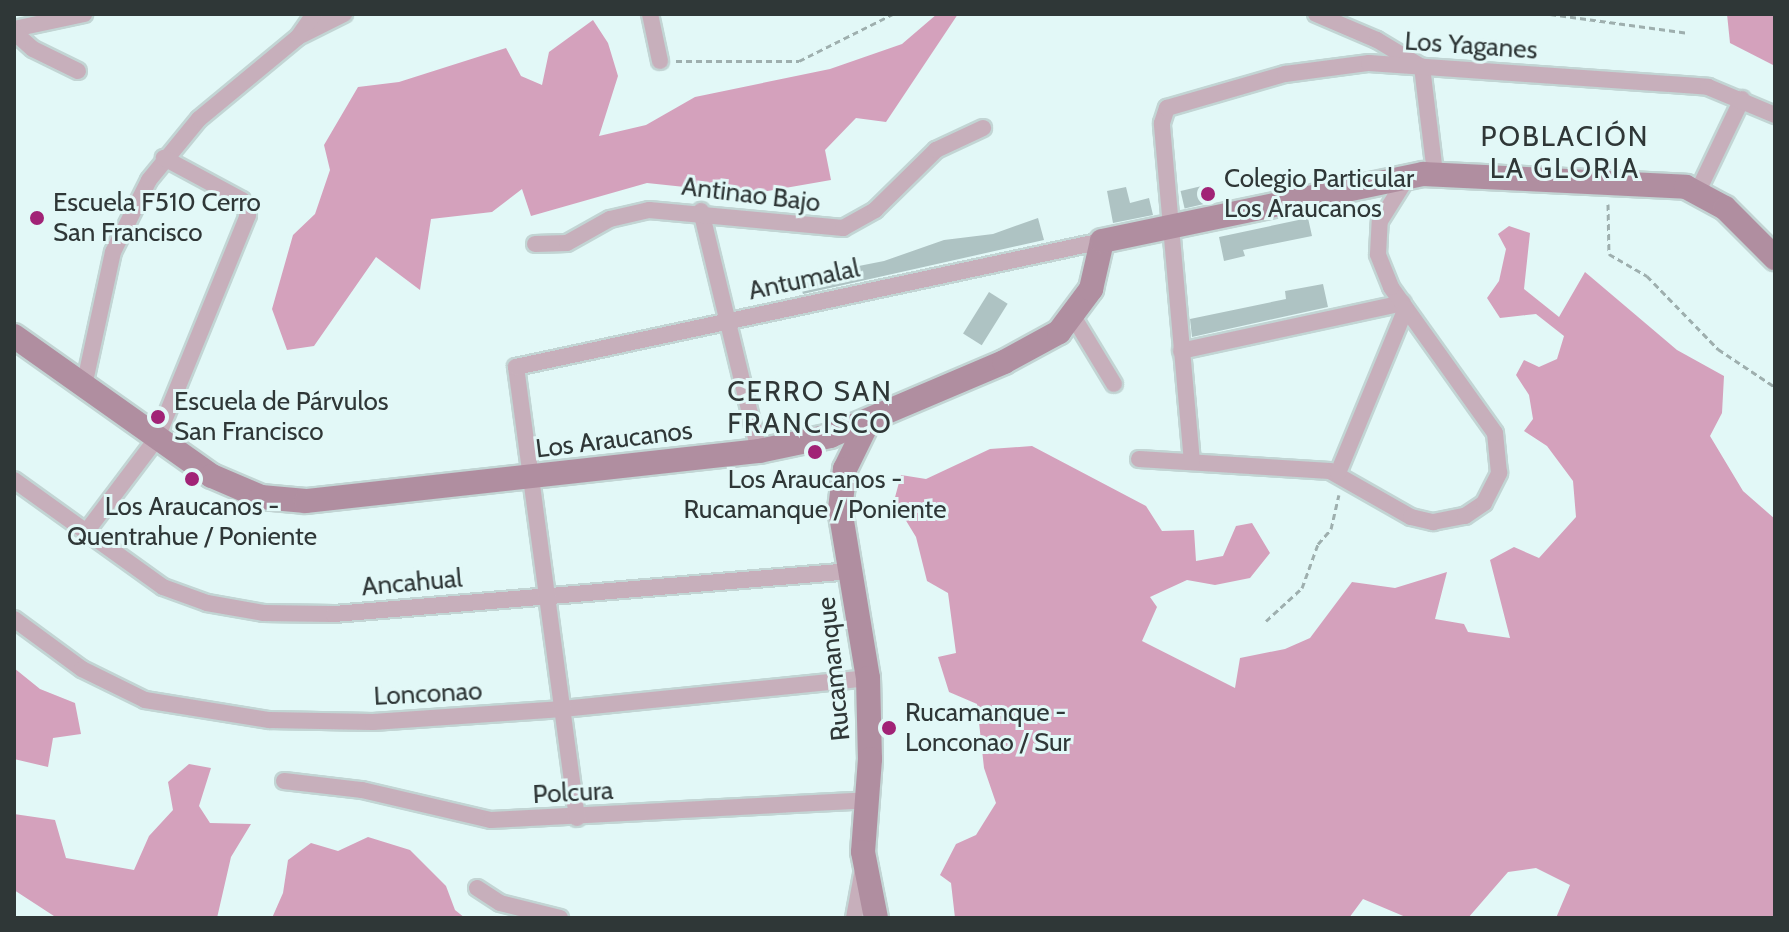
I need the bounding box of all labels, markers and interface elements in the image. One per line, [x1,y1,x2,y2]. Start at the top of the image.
street label: Los Yaganes [1403,26,1539,66]
district label: POBLACIÓN LA GLORIA [1481,119,1649,185]
place label: Colegio Particular Los Araucanos [1224,163,1414,224]
street label: Antinao Bajo [680,171,822,219]
marker: Colegio Particular Los Araucanos [1199,185,1217,203]
place label: Escuela F510 Cerro San Francisco [53,187,261,248]
marker: Escuela F510 Cerro San Francisco [28,209,46,227]
street label: Antumalal [746,253,862,307]
district label: CERRO SAN FRANCISCO [727,374,893,440]
place label: Escuela de Párvulos San Francisco [174,386,389,448]
marker: Escuela de Párvulos San Francisco [149,408,167,426]
street label: Los Araucanos [534,415,694,465]
marker: Los Araucanos - Rucamanque / Poniente [806,443,824,461]
place label: Los Araucanos - Rucamanque / Poniente [683,464,947,526]
marker: Los Araucanos - Quentrahue / Poniente [183,470,201,488]
place label: Los Araucanos - Quentrahue / Poniente [67,491,317,552]
street label: Ancahual [360,563,464,603]
street label: Rucamanque [811,596,857,742]
street label: Lonconao [373,676,483,712]
place label: Rucamanque - Lonconao / Sur [905,697,1071,758]
marker: Rucamanque - Lonconao / Sur [880,719,898,737]
street label: Polcura [532,775,614,811]

